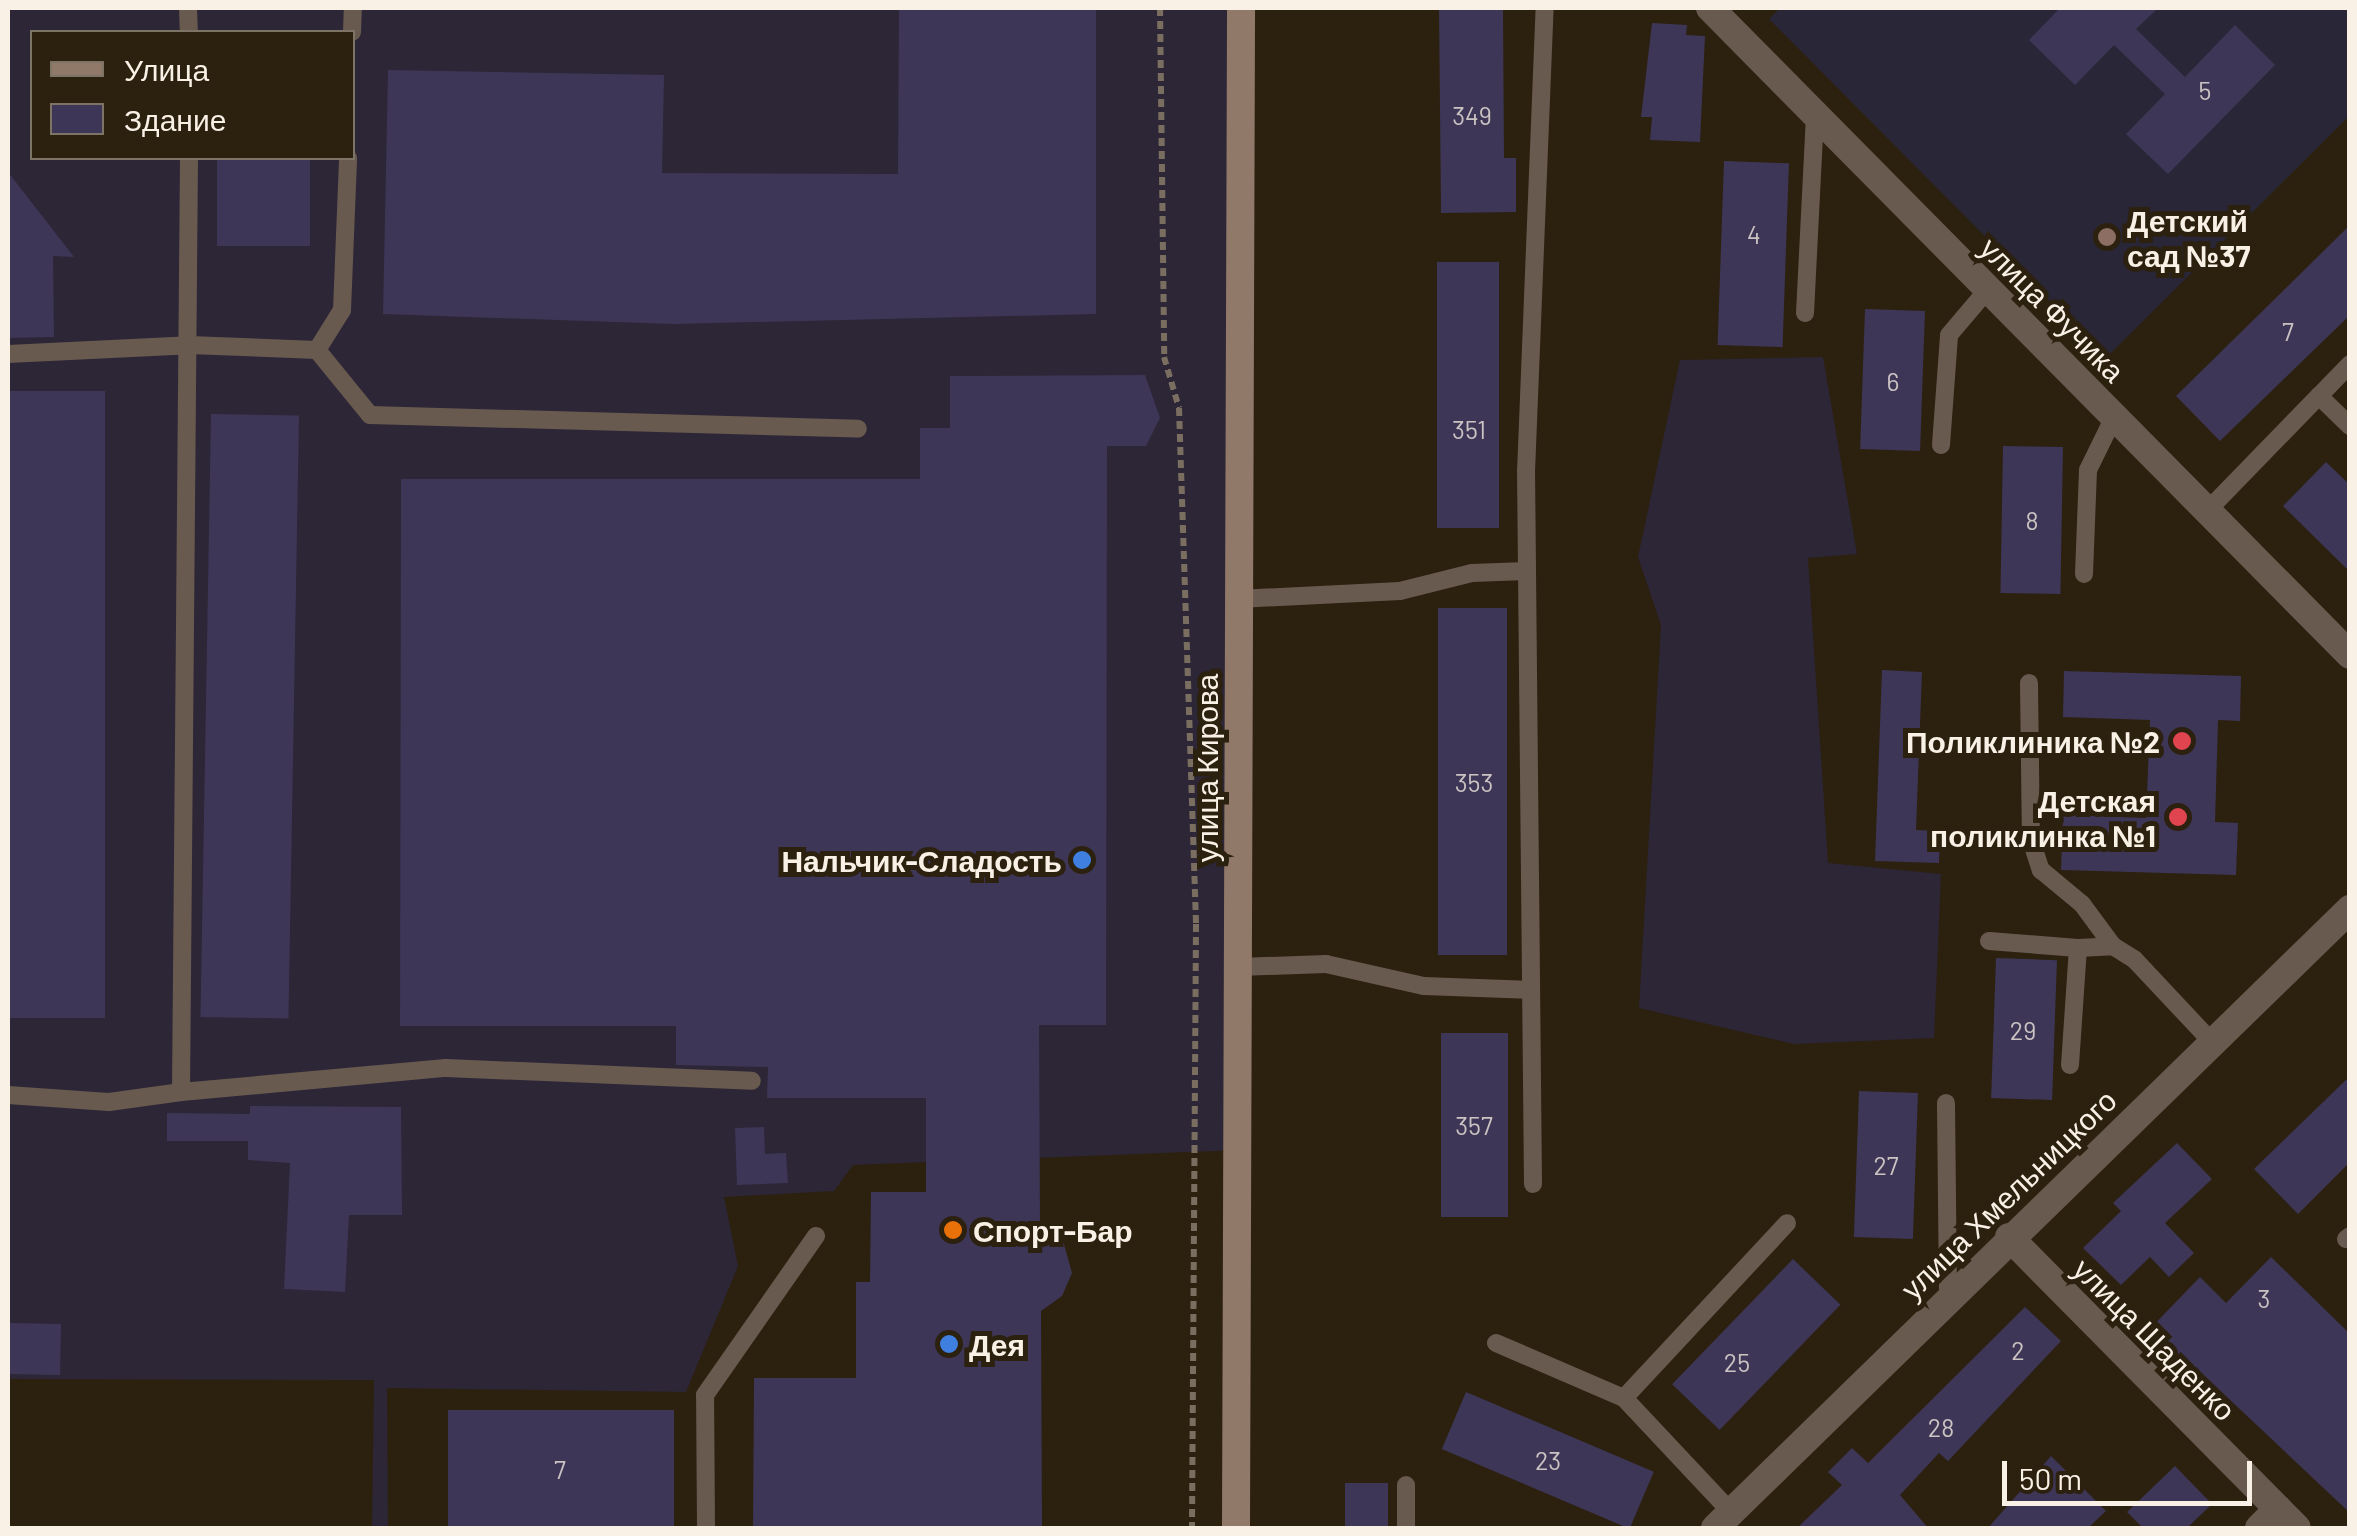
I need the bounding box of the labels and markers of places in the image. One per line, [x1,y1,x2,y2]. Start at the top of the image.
place label: Детский сад №37 [2127,202,2250,272]
marker: Детский сад №37 [2096,226,2118,248]
place label: Поликлиника №2 [1906,723,2160,759]
marker: Поликлиника №2 [2169,728,2195,754]
place label: Детская поликлинка №1 [1930,782,2156,852]
marker: Детская поликлинка №1 [2165,804,2191,830]
place label: Нальчик-Сладость [781,842,1062,878]
marker: Нальчик-Сладость [1071,849,1093,871]
place label: Спорт-Бар [973,1212,1133,1248]
marker: Спорт-Бар [942,1219,964,1241]
place label: Дея [969,1326,1025,1362]
marker: Дея [938,1333,960,1355]

